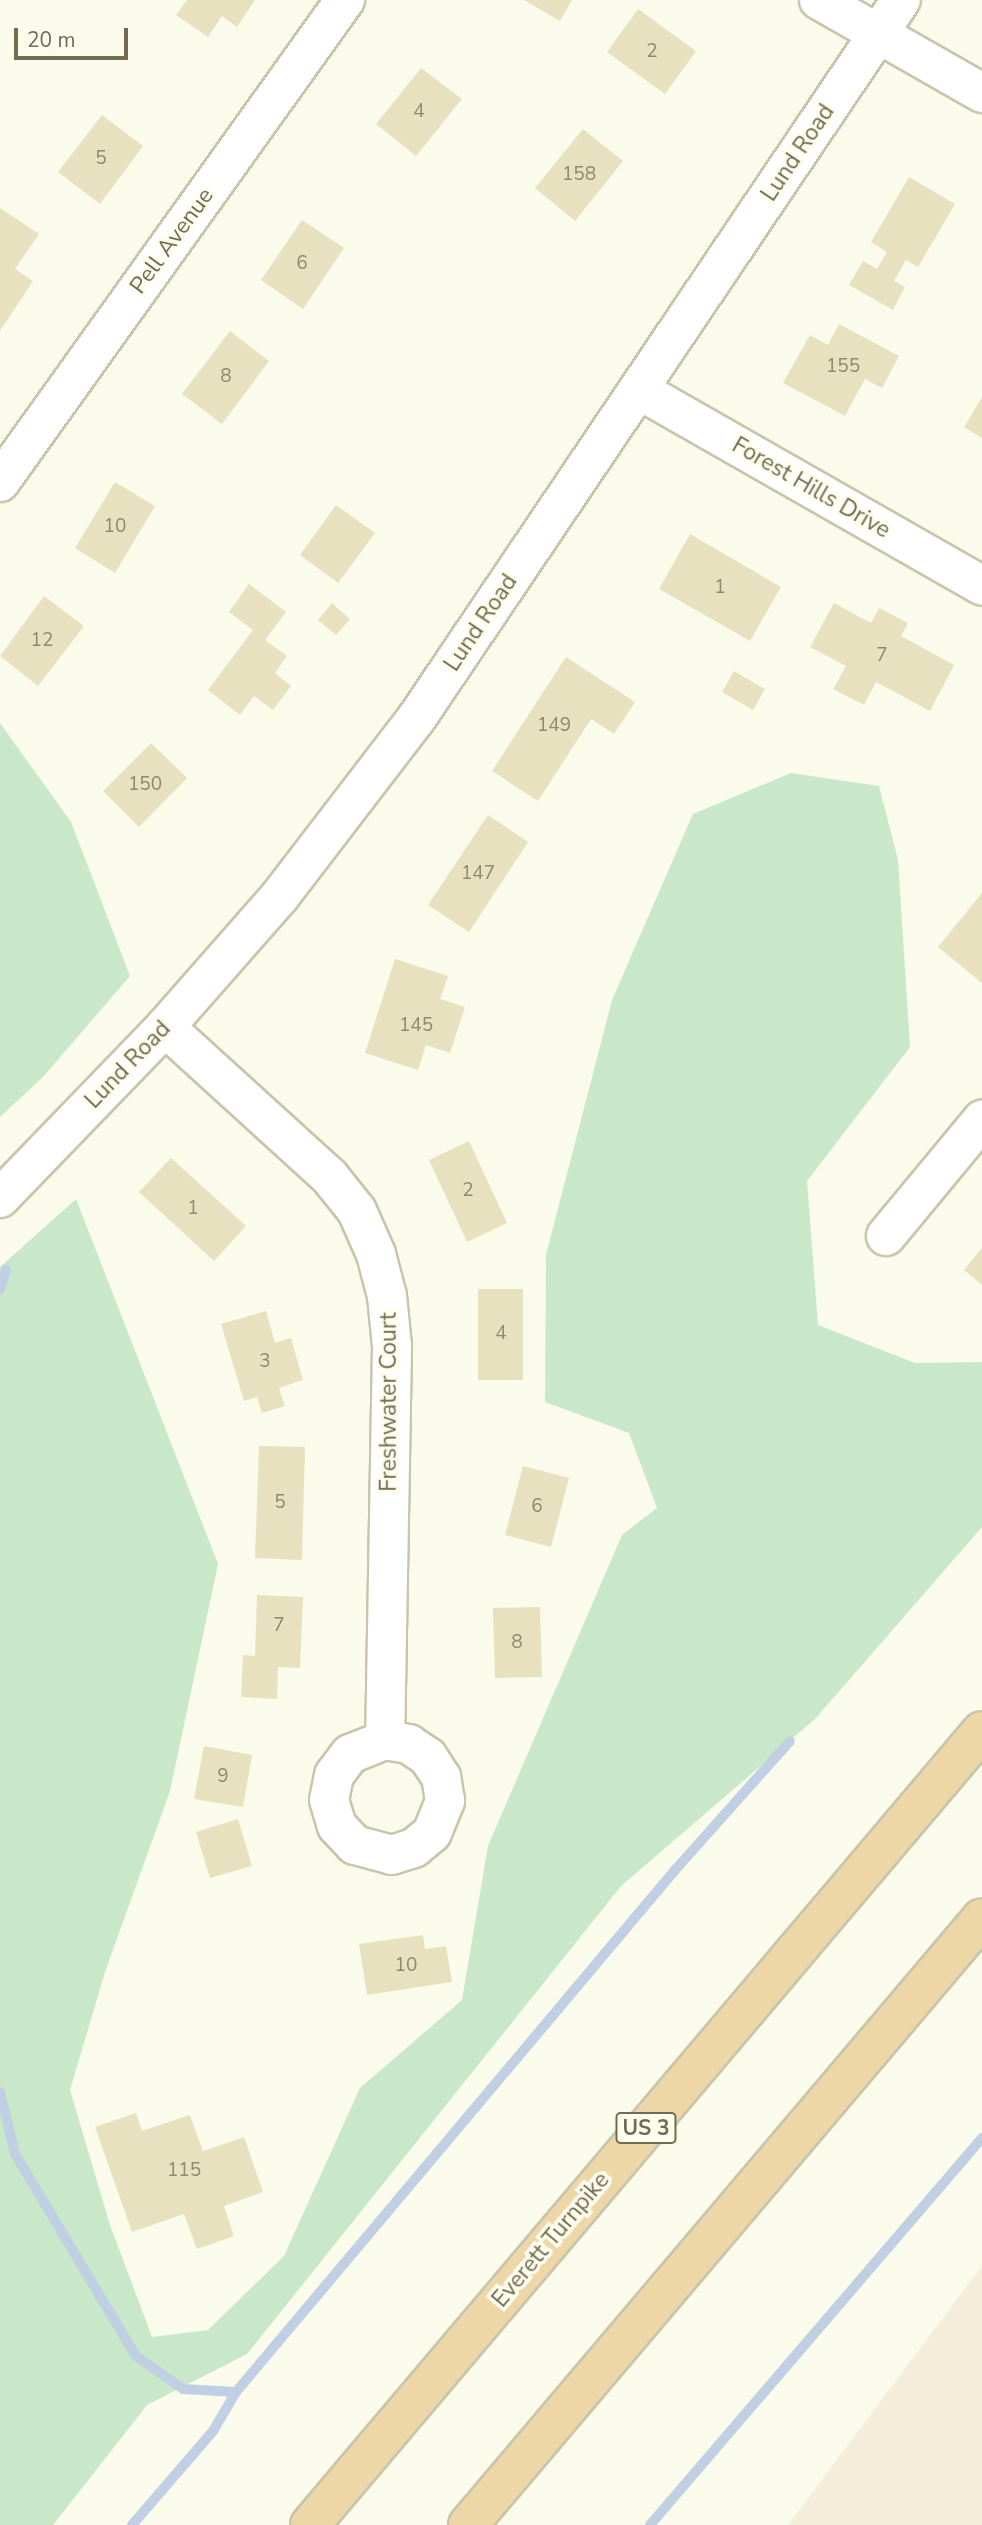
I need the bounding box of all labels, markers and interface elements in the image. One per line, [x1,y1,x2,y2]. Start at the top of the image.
scale bar [18,14,131,58]
text: 20 m [27,26,76,54]
house number: 2 [646,41,658,63]
street label: Lund Road [756,99,840,207]
house number: 4 [413,101,425,123]
house number: 5 [95,148,107,170]
house number: 158 [562,164,596,186]
street label: Pell Avenue [124,183,220,299]
house number: 6 [296,253,308,275]
house number: 155 [826,356,860,378]
house number: 8 [220,366,232,388]
street label: Forest Hills Drive [727,432,895,544]
house number: 10 [104,516,126,538]
street label: Lund Road [439,569,523,677]
house number: 1 [714,577,726,599]
house number: 12 [31,630,53,652]
house number: 7 [876,645,888,667]
house number: 149 [537,715,571,737]
house number: 150 [128,774,162,796]
house number: 147 [461,863,495,885]
street label: Lund Road [79,1015,177,1115]
house number: 145 [399,1015,433,1037]
house number: 2 [462,1180,474,1202]
house number: 1 [187,1198,199,1220]
street label: Freshwater Court [375,1312,403,1492]
house number: 4 [495,1323,507,1345]
house number: 3 [259,1351,271,1373]
house number: 5 [274,1492,286,1514]
house number: 6 [531,1496,543,1518]
house number: 7 [273,1615,285,1637]
house number: 8 [511,1632,523,1654]
house number: 9 [217,1766,229,1788]
house number: 10 [395,1955,417,1977]
road number: US 3 [614,2110,678,2146]
house number: 115 [167,2160,201,2182]
street label: Everett Turnpike [487,2167,615,2313]

